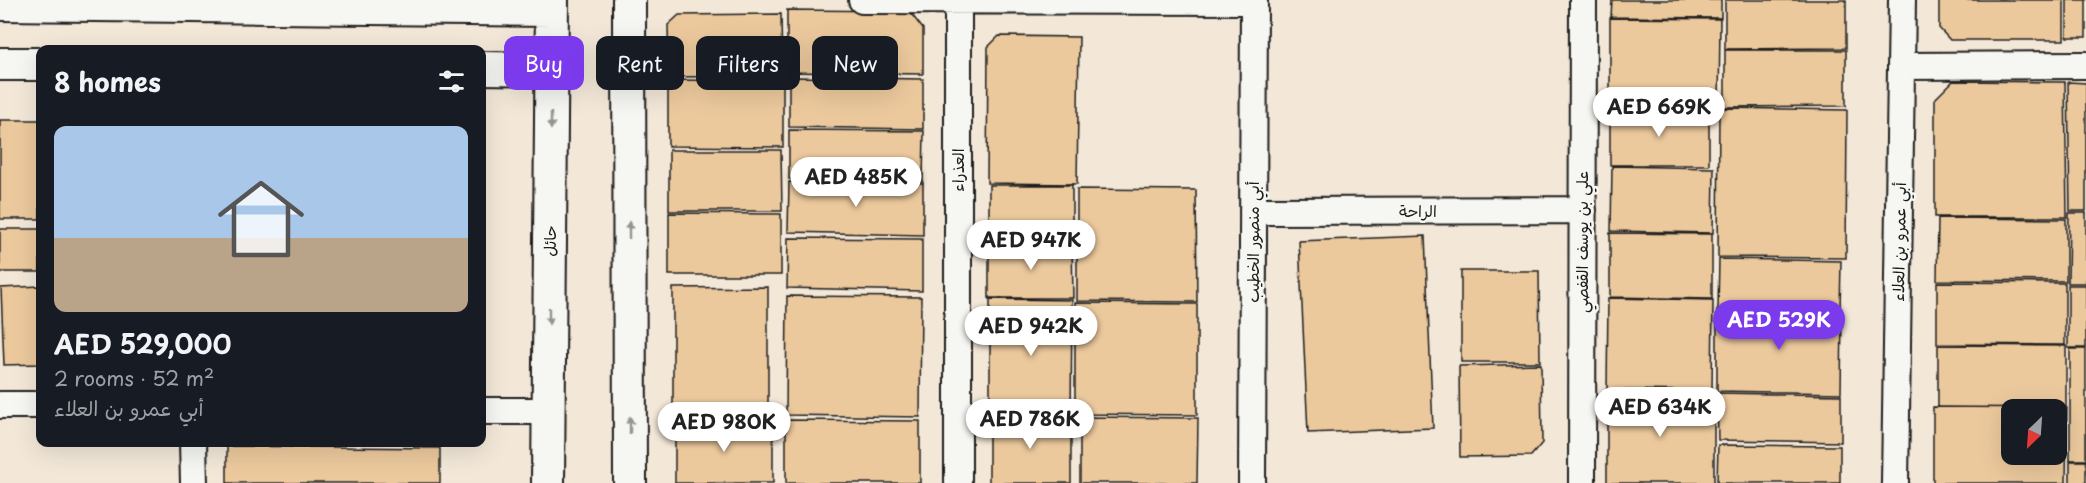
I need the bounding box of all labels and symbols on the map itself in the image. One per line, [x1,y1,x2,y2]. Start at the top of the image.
pin: AED 669K [1597,87,1721,138]
one-way arrow [546,112,556,131]
street label: العذراء [945,148,969,192]
pin: AED 485K [794,157,918,208]
street label: علي بن يوسف القفصي [1569,171,1597,313]
street label: أبي منصور الخطيب [1240,181,1268,303]
street label: أبي عمرو بن العلاء [1885,182,1915,302]
street label: الراحة [1399,198,1437,222]
one-way arrow [625,220,634,239]
pin: AED 947K [969,220,1093,271]
street label: حائل [537,225,561,257]
pin: AED 529K [1717,300,1841,351]
pin: AED 942K [969,306,1093,357]
one-way arrow [545,307,554,326]
pin: AED 634K [1598,387,1722,438]
pin: AED 786K [968,399,1092,450]
north arrow [2001,399,2067,465]
pin: AED 980K [662,402,786,453]
one-way arrow [625,415,635,434]

